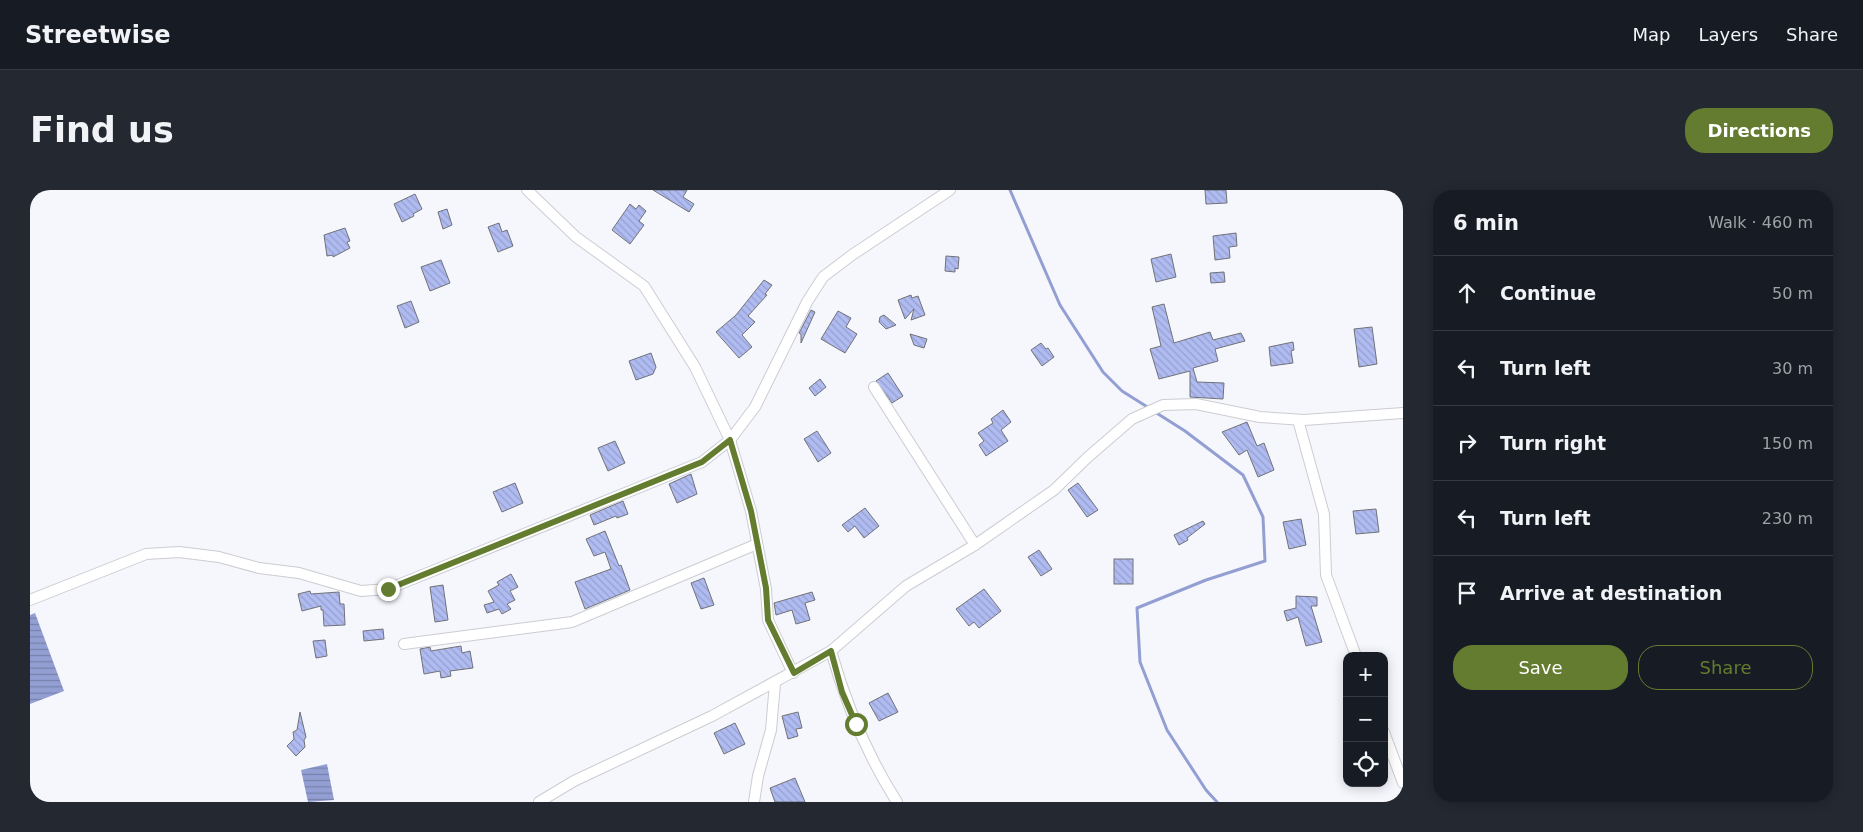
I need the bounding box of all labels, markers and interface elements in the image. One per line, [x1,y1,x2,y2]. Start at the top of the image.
text: Streetwise [25,21,171,49]
text: Map [1632,24,1670,45]
text: Layers [1698,24,1758,45]
text: Share [1786,24,1838,45]
button: Directions [1685,108,1833,153]
text: Find us [30,110,174,150]
text: 6 min [1453,211,1519,235]
text: Walk · 460 m [1708,213,1813,232]
icon: ahead [1453,279,1481,307]
text: Continue [1500,282,1596,304]
text: 50 m [1772,284,1813,303]
icon: left [1453,354,1481,382]
text: Turn left [1500,357,1591,379]
text: 30 m [1772,359,1813,378]
icon: right [1453,429,1481,457]
text: Turn right [1500,432,1606,454]
text: 150 m [1762,434,1813,453]
icon: left [1453,504,1481,532]
text: Turn left [1500,507,1591,529]
text: 230 m [1762,509,1813,528]
route end [377,578,400,601]
icon: arrive [1453,579,1481,607]
text: Arrive at destination [1500,582,1722,604]
button: Save [1453,645,1628,690]
button: Share [1638,645,1813,690]
map controls [1343,652,1388,787]
button: + [1343,652,1388,697]
button: − [1343,697,1388,742]
route start [845,713,868,736]
button: locate [1343,742,1388,787]

